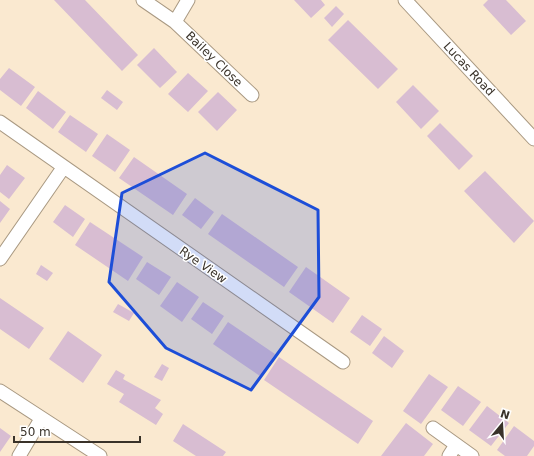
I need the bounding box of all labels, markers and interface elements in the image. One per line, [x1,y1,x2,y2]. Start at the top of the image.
street label: Bailey Close [183,29,245,89]
street label: Lucas Road [441,39,497,99]
street label: Rye View [177,244,229,286]
north arrow [482,404,522,444]
text: N [499,407,511,423]
scale bar [14,418,140,444]
text: 50 m [20,425,51,439]

